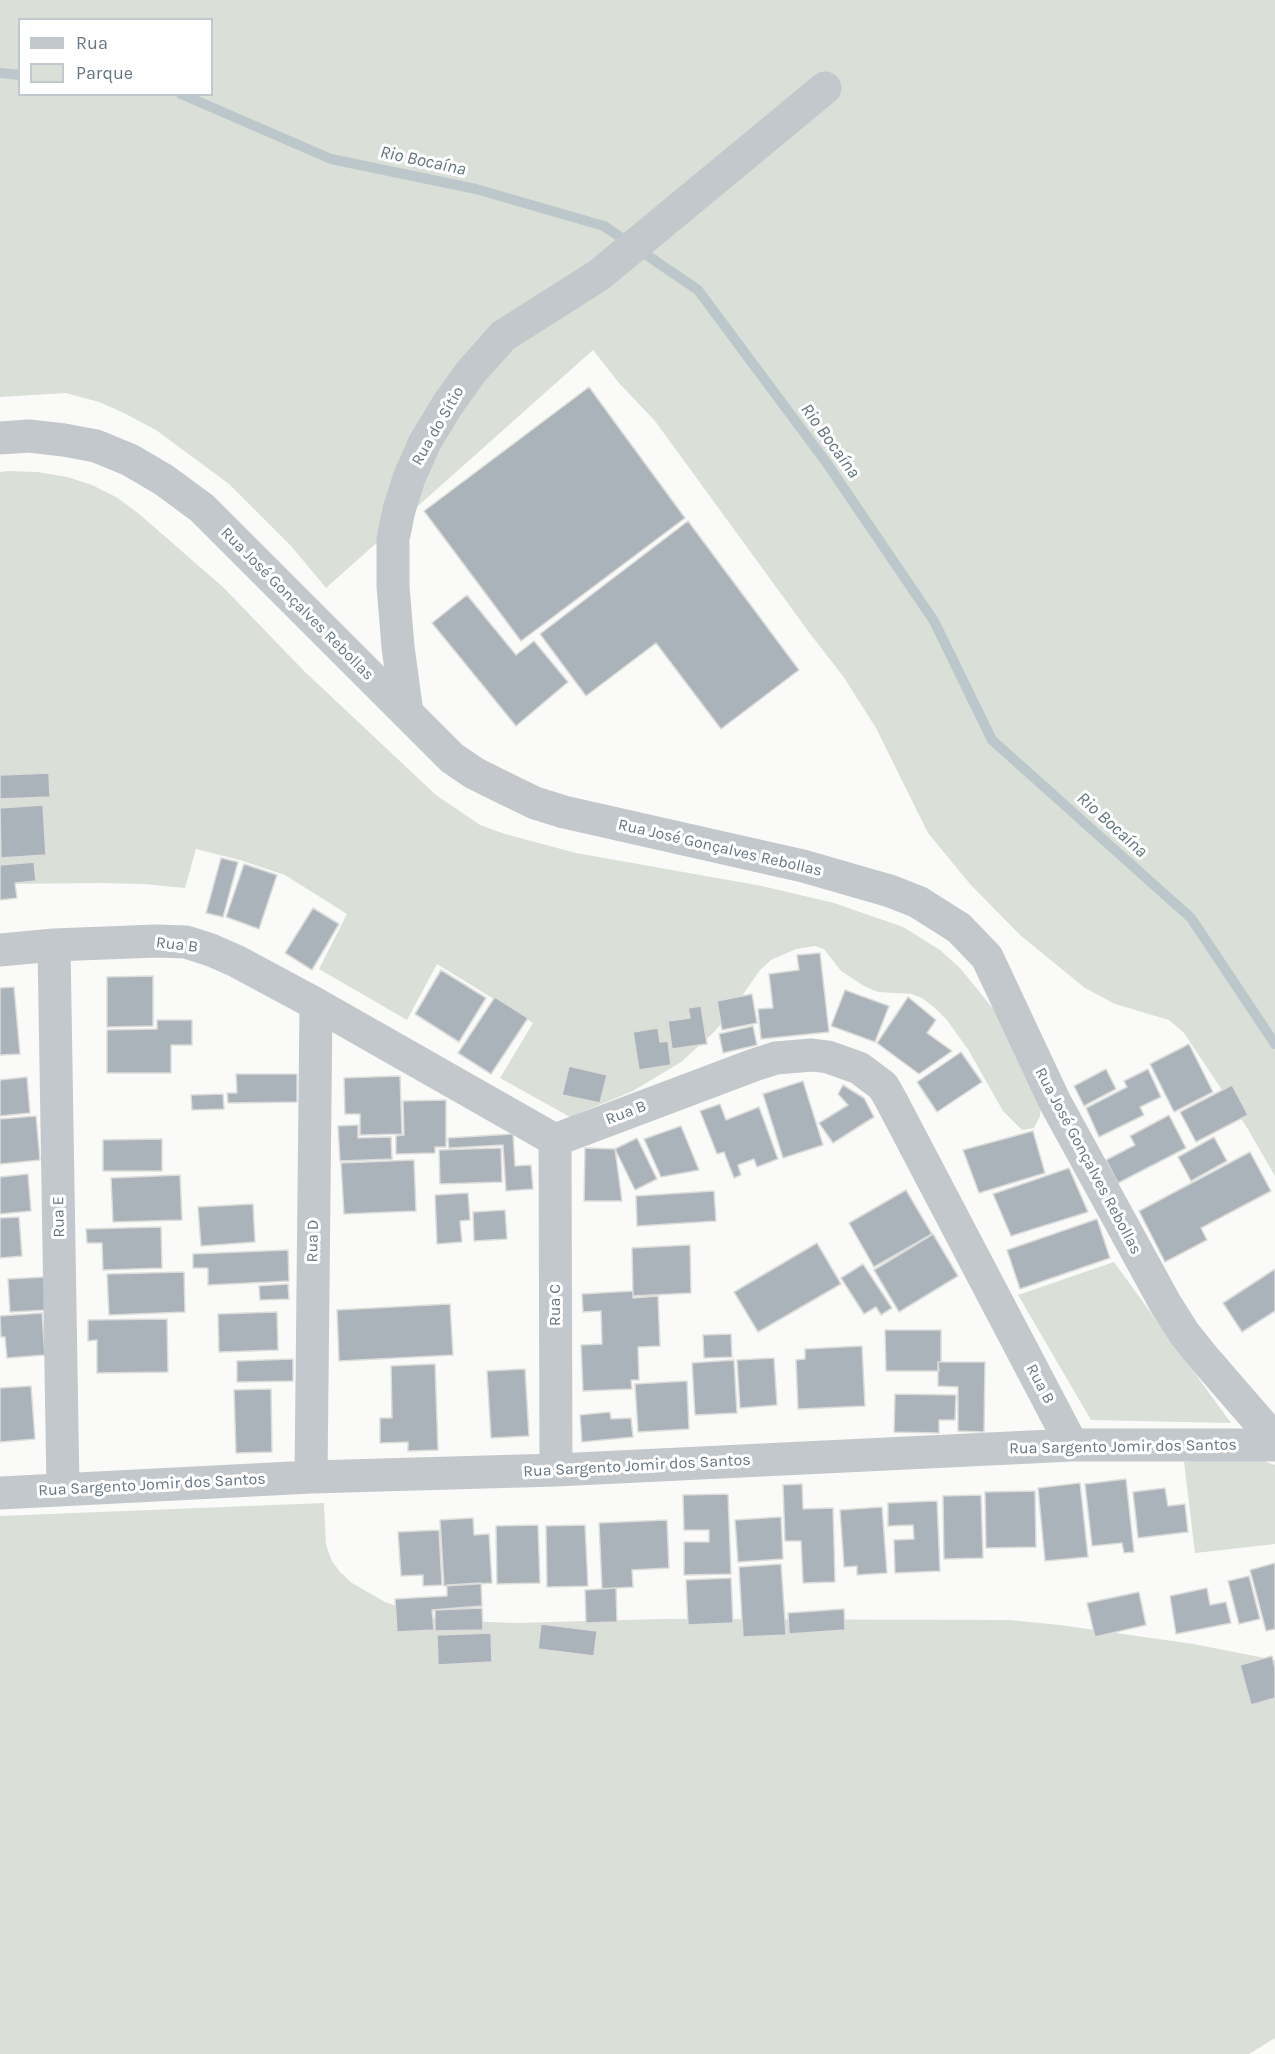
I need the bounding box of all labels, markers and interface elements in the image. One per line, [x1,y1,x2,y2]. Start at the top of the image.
legend [18,18,213,96]
text: Rua [76,32,108,54]
text: Parque [76,62,133,84]
water label: Rio Bocaína [378,141,468,181]
street label: Rua do Sítio [408,383,468,469]
water label: Rio Bocaína [796,399,864,483]
street label: Rua José Gonçalves Rebollas [216,523,378,685]
water label: Rio Bocaína [1072,788,1152,862]
street label: Rua José Gonçalves Rebollas [616,815,824,881]
street label: Rua B [155,933,199,957]
street label: Rua José Gonçalves Rebollas [1030,1064,1146,1258]
street label: Rua B [603,1097,649,1129]
street label: Rua E [49,1196,69,1238]
street label: Rua D [303,1220,323,1262]
street label: Rua C [545,1284,565,1326]
street label: Rua B [1022,1361,1058,1407]
street label: Rua Sargento Jomir dos Santos [1009,1435,1237,1459]
street label: Rua Sargento Jomir dos Santos [523,1450,751,1482]
street label: Rua Sargento Jomir dos Santos [38,1469,266,1501]

